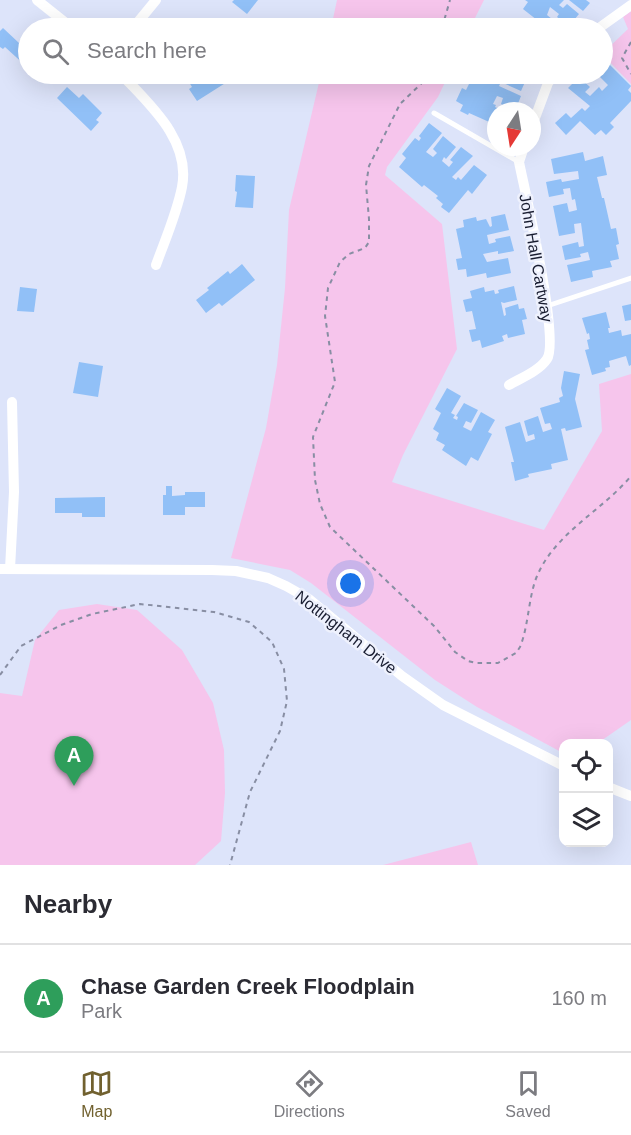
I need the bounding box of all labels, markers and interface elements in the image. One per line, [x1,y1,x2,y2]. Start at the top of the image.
search box [18,18,613,84]
icon: search [39,35,72,68]
text: Search here [87,38,207,63]
north arrow [487,102,541,156]
street label: John Hall Cartway [516,193,556,323]
your location [336,569,365,598]
street label: Nottingham Drive [292,587,400,677]
pin: A [54,736,94,786]
map controls [559,739,613,847]
button: locate [559,739,613,793]
button: layers [559,793,613,847]
text: Nearby [24,889,112,919]
text: Chase Garden Creek Floodplain [81,974,415,999]
text: A [36,987,51,1009]
text: 160 m [551,987,607,1009]
text: Park [81,1000,122,1022]
tab: Map [80,1067,113,1121]
tab: Directions [274,1067,345,1121]
tab: Saved [505,1067,551,1121]

